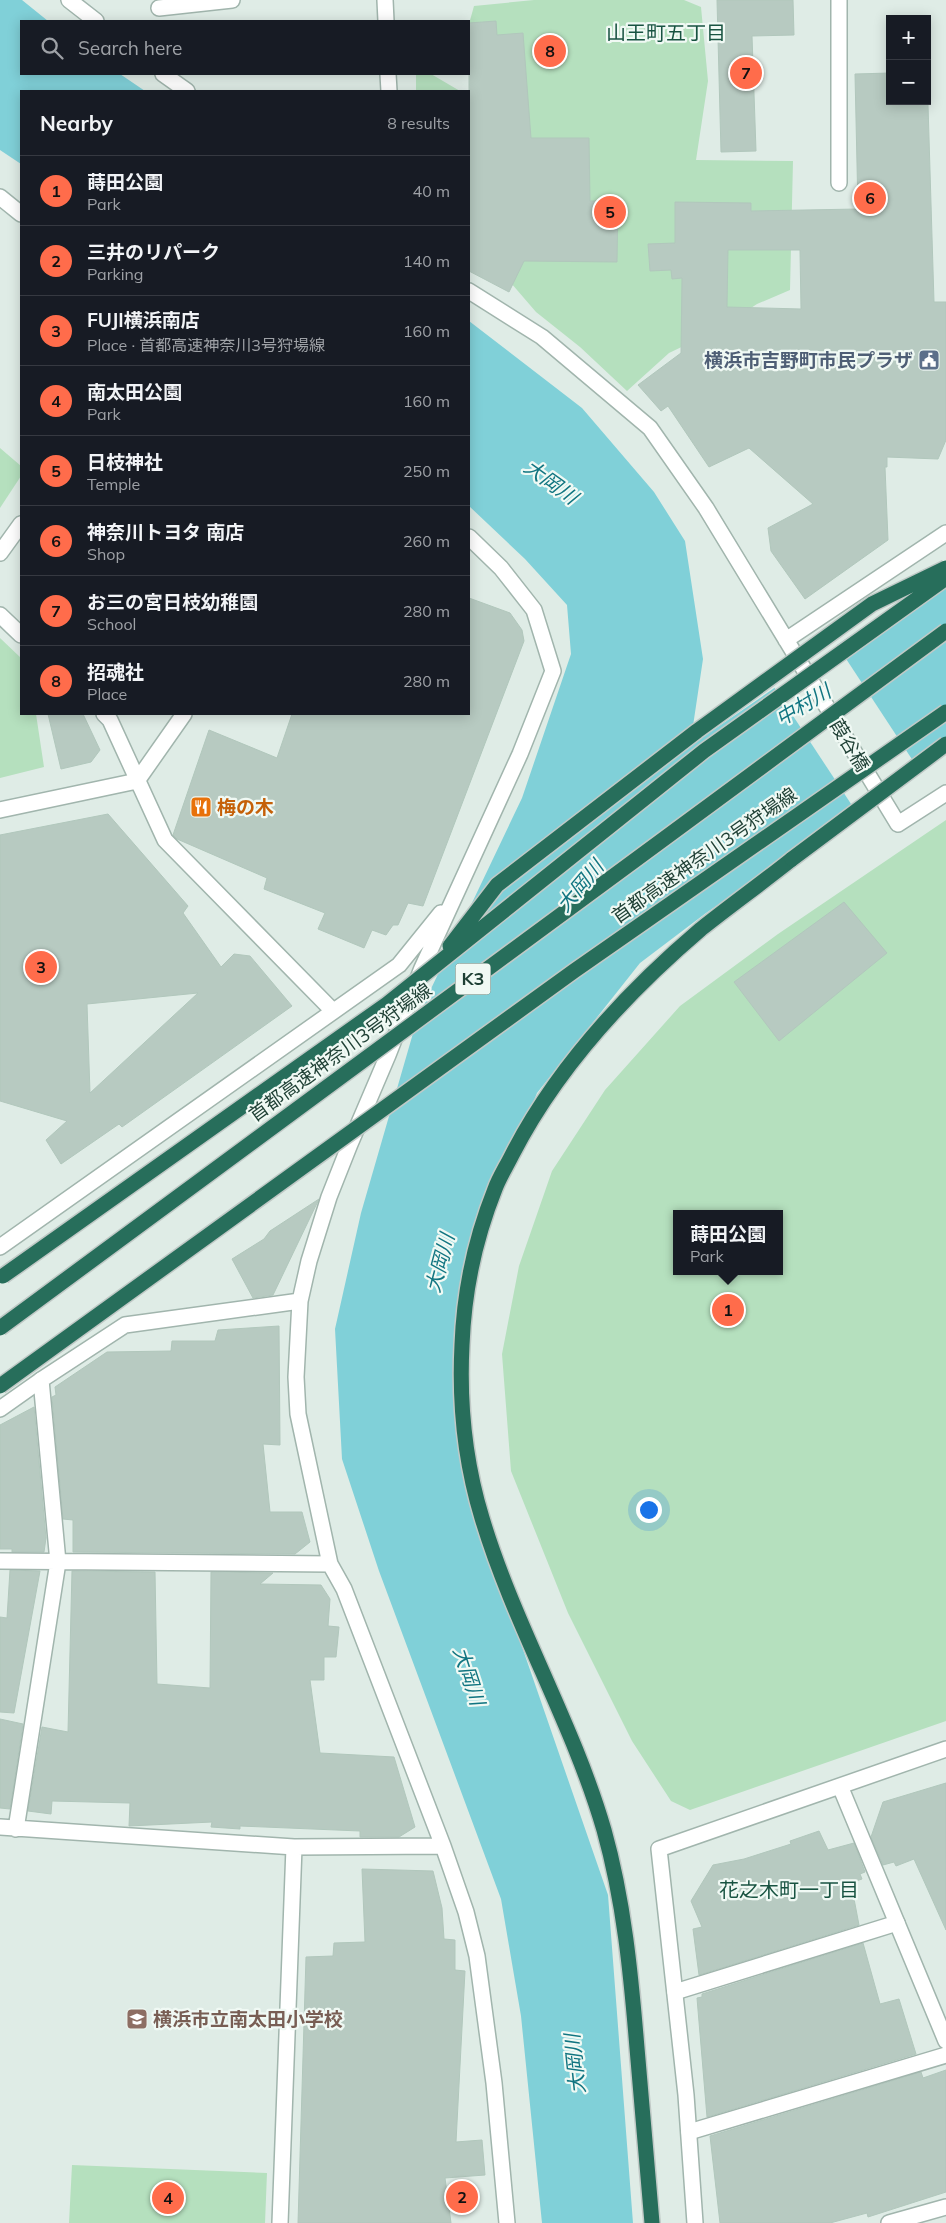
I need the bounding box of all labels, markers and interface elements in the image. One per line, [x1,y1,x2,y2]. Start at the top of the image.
map controls [886,15,931,105]
button: + [886,15,931,60]
search box [20,20,470,75]
district label: 山王町五丁目 [606,20,726,45]
pin: 8 [534,32,566,70]
icon: search [38,34,66,62]
text: Search here [78,36,182,60]
pin: 7 [730,54,762,92]
button: − [886,60,931,105]
text: Nearby [40,110,113,136]
text: 8 results [387,113,450,133]
text: 蒔田公園 [87,170,163,194]
pin: 6 [854,179,886,217]
text: 1 [51,181,61,201]
text: 40 m [413,181,450,201]
pin: 5 [594,193,626,231]
text: Park [87,194,121,214]
text: 三井のリパーク [87,240,220,264]
text: 2 [51,251,61,271]
text: 140 m [403,251,450,271]
text: Parking [87,264,144,284]
text: FUJI横浜南店 [87,308,200,332]
text: 3 [51,321,61,341]
text: 160 m [403,321,450,341]
text: Place · 首都高速神奈川3号狩場線 [87,335,325,355]
place label: 横浜市吉野町市民プラザ [704,348,913,372]
public building icon: 横浜市吉野町市民プラザ [917,348,941,372]
text: 南太田公園 [87,380,182,404]
text: 4 [51,391,61,411]
text: 160 m [403,391,450,411]
text: Park [87,404,121,424]
text: 日枝神社 [87,450,163,474]
water label: 大岡川 [520,454,585,511]
text: 5 [51,461,61,481]
text: 250 m [403,461,450,481]
text: Temple [87,474,140,494]
text: 神奈川トヨタ 南店 [87,520,244,544]
text: 6 [51,531,61,551]
text: 260 m [403,531,450,551]
text: Shop [87,544,125,564]
text: お三の宮日枝幼稚園 [87,590,258,614]
text: 7 [51,601,61,621]
text: 280 m [403,601,450,621]
text: School [87,614,136,634]
text: 招魂社 [87,660,144,684]
text: 8 [51,671,61,691]
text: 280 m [403,671,450,691]
water label: 中村川 [771,677,837,731]
text: Place [87,684,127,704]
street label: 葭谷橋 [825,714,875,776]
street label: 首都高速神奈川3号狩場線 [607,782,801,928]
restaurant icon: 梅の木 [189,795,213,819]
place label: 梅の木 [217,795,274,819]
water label: 大岡川 [551,853,610,917]
pin: 3 [25,948,57,986]
road number: K3 [456,964,490,994]
street label: 首都高速神奈川3号狩場線 [244,978,436,1126]
popup [673,1210,783,1275]
text: 蒔田公園 [690,1222,766,1246]
water label: 大岡川 [420,1229,460,1295]
text: Park [690,1246,724,1266]
pin: 1 [712,1291,744,1329]
your location [636,1497,662,1523]
water label: 大岡川 [448,1643,491,1710]
district label: 花之木町一丁目 [719,1877,859,1902]
school or university icon: 横浜市立南太田小学校 [125,2007,149,2031]
place label: 横浜市立南太田小学校 [153,2007,343,2031]
water label: 大岡川 [559,2031,590,2095]
pin: 2 [446,2178,478,2216]
pin: 4 [152,2179,184,2217]

